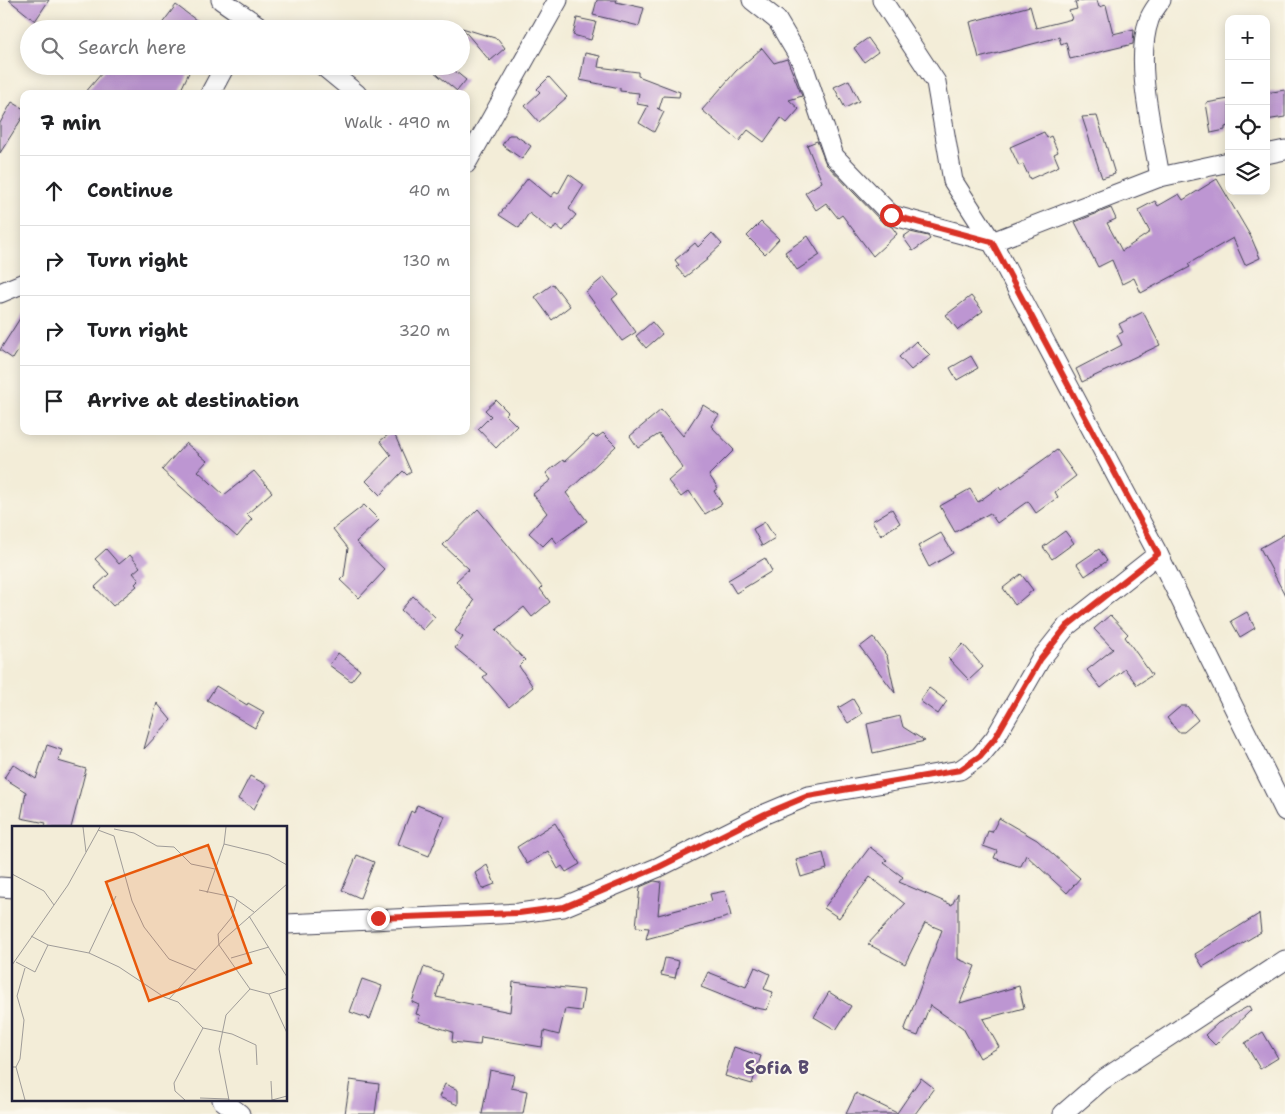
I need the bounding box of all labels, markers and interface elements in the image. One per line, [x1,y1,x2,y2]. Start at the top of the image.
map controls [1225,15,1270,195]
button: + [1225,15,1270,60]
search box [20,20,470,75]
icon: search [38,34,66,62]
text: Search here [78,35,187,60]
button: − [1225,60,1270,105]
button: locate [1225,105,1270,150]
text: 7 min [40,109,101,137]
text: Walk · 490 m [344,112,450,133]
button: layers [1225,150,1270,195]
icon: ahead [40,177,68,205]
text: Continue [87,178,173,203]
text: 40 m [408,180,450,201]
route start [880,204,903,227]
icon: right [40,247,68,275]
text: Turn right [87,248,188,273]
text: 130 m [403,250,450,271]
icon: right [40,317,68,345]
text: Turn right [87,318,188,343]
text: 320 m [399,320,450,341]
icon: arrive [40,387,68,415]
text: Arrive at destination [87,388,299,413]
inset map [12,826,288,1102]
route end [367,907,390,930]
district label: Sofia B [745,1056,809,1080]

